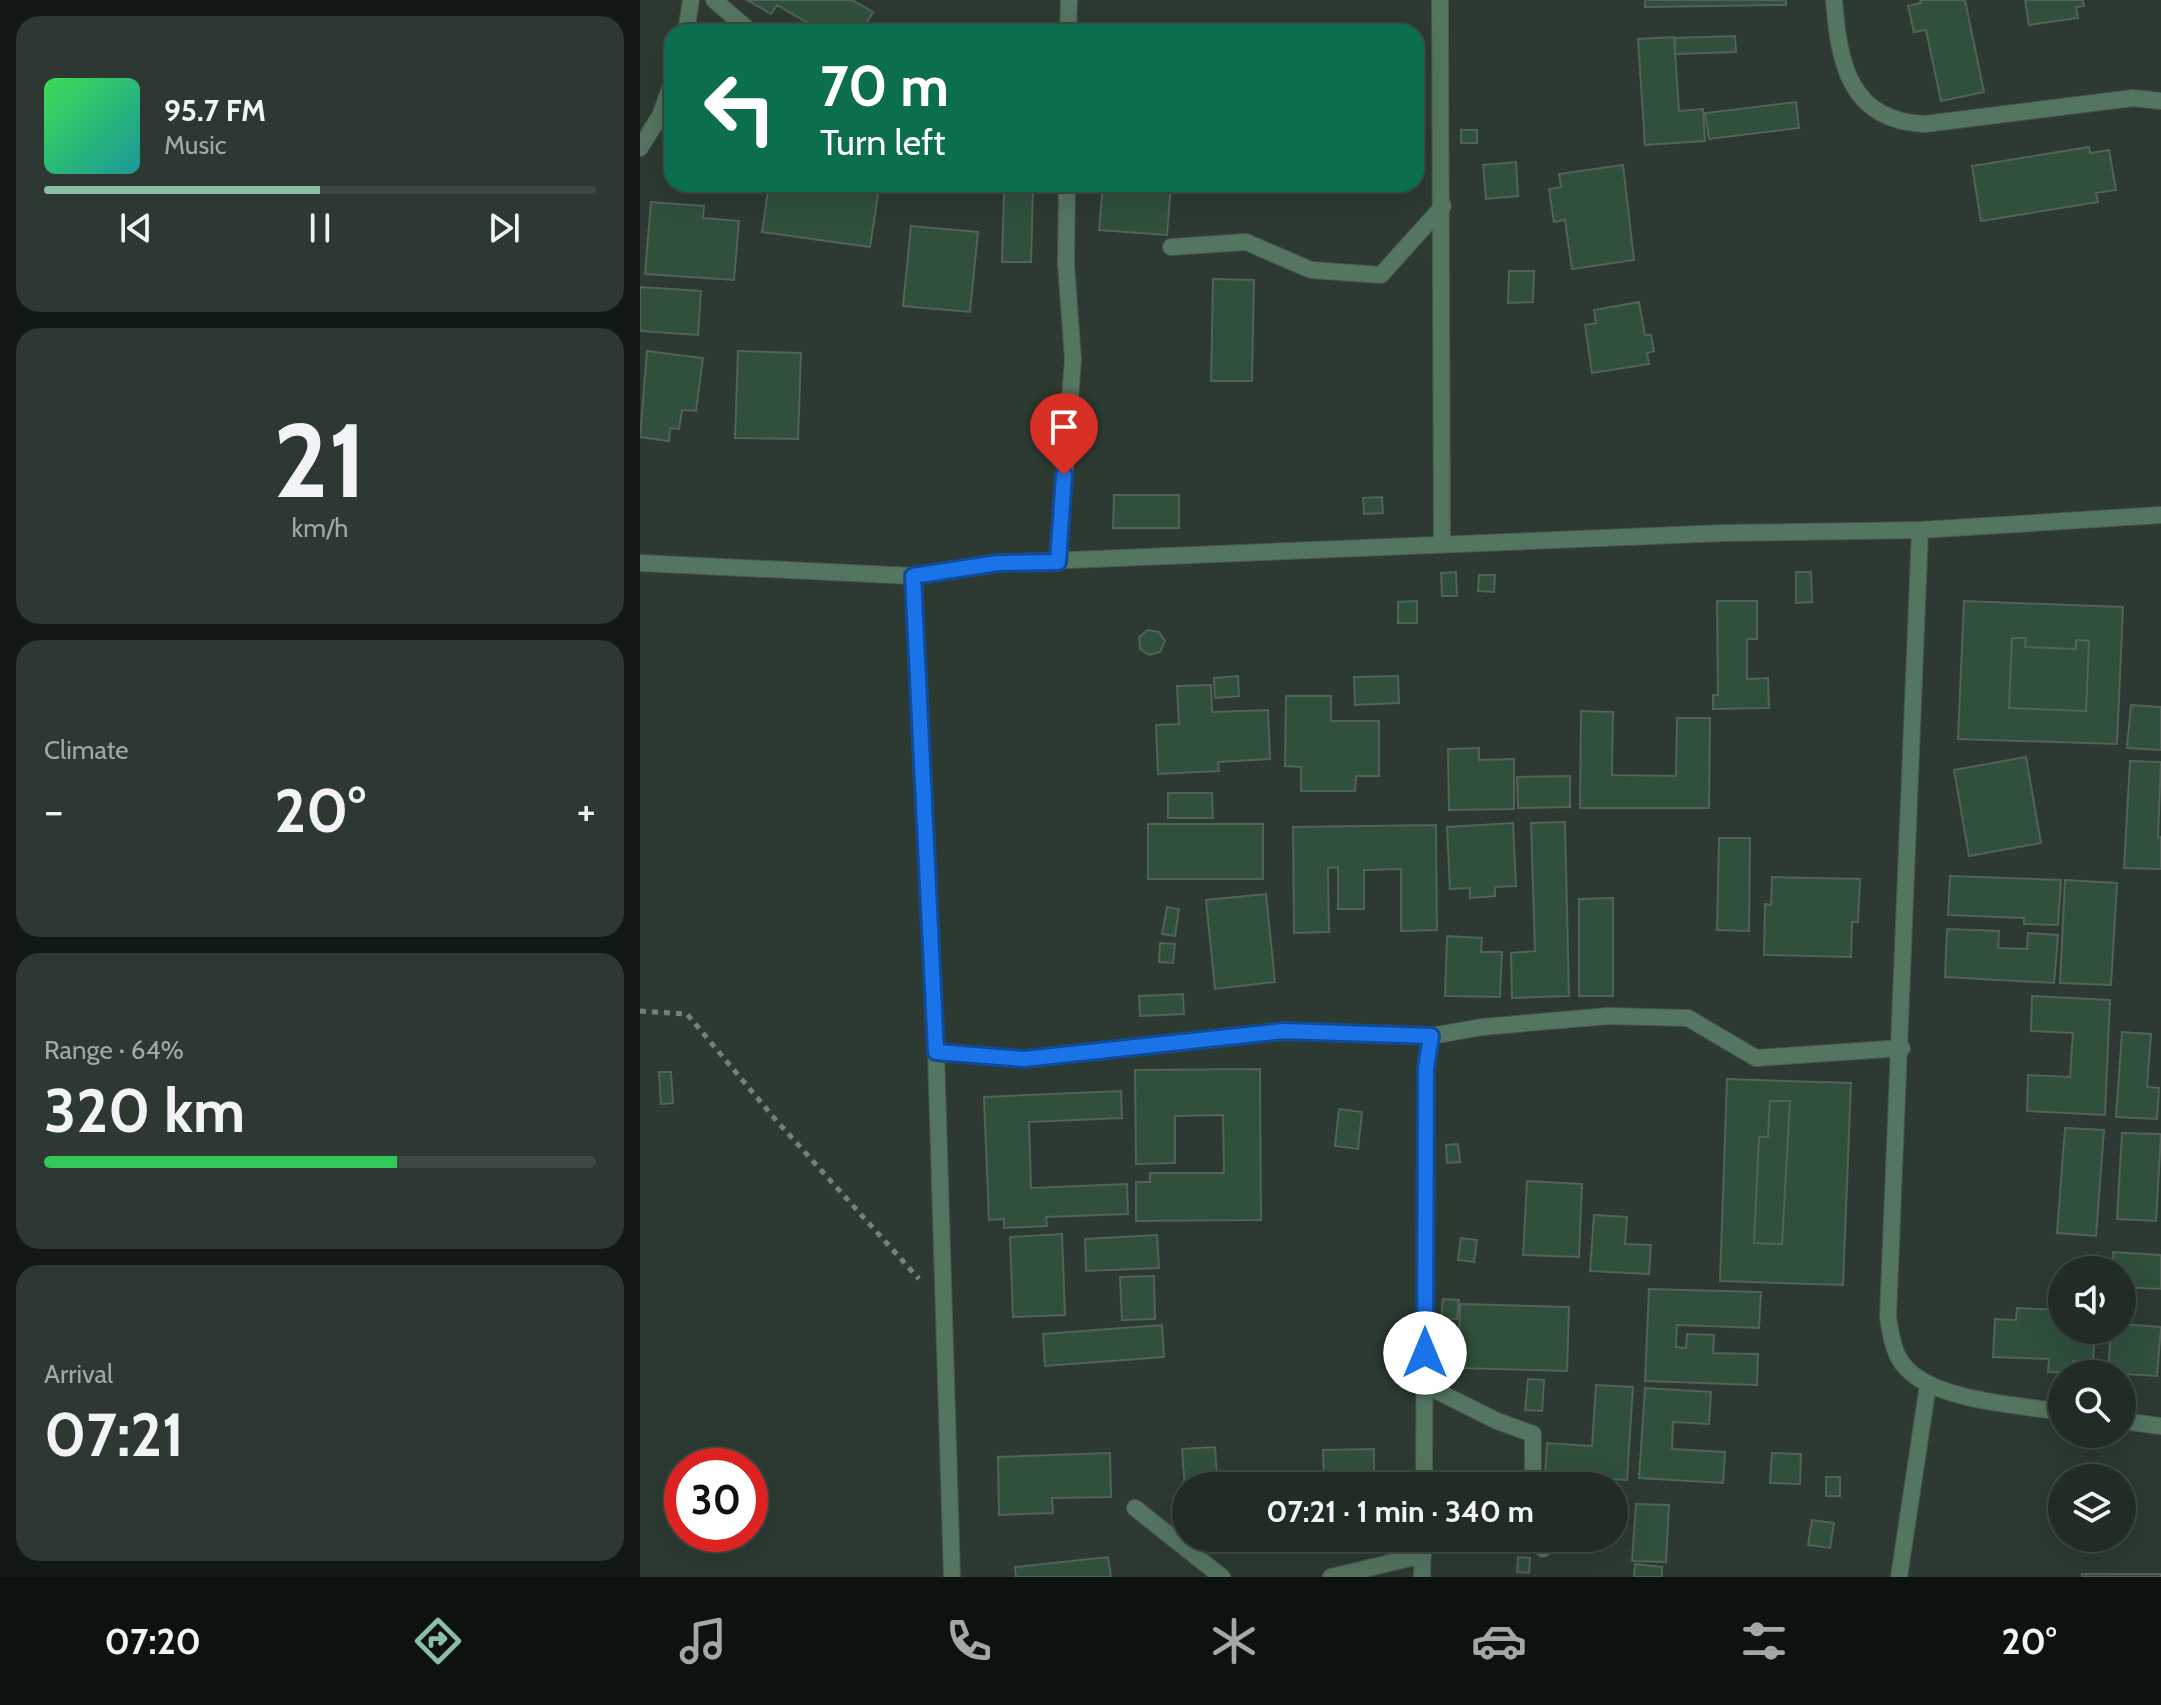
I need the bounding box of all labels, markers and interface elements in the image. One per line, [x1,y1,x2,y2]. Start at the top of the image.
text: 70 m [820,52,949,120]
icon: left [688,56,792,160]
text: 95.7 FM [164,92,266,129]
text: Turn left [820,120,945,164]
text: Music [164,129,227,161]
icon: previous [114,206,158,250]
icon: pause [298,206,342,250]
icon: next [482,206,526,250]
pin [1030,393,1098,475]
text: 21 [273,397,367,523]
icon: arrive [1042,405,1086,449]
text: km/h [292,512,348,544]
text: Climate [44,734,129,766]
text: 20° [274,774,366,847]
text: − [44,784,63,837]
text: + [577,784,596,837]
text: Range · 64% [44,1034,184,1066]
text: 320 km [44,1074,245,1147]
map controls [2048,1256,2136,1552]
button: sound [2048,1256,2136,1344]
position arrow [1383,1311,1467,1395]
text: Arrival [44,1358,113,1390]
button: search [2048,1360,2136,1448]
text: 07:21 [44,1398,184,1471]
speed limit sign: 30 [664,1448,768,1552]
button: layers [2048,1464,2136,1552]
text: 07:21 · 1 min · 340 m [1266,1493,1534,1530]
icon: directions [410,1613,466,1669]
icon: music [675,1613,731,1669]
icon: phone [941,1613,997,1669]
icon: climate [1206,1613,1262,1669]
icon: car [1471,1613,1527,1669]
icon: filters [1736,1613,1792,1669]
text: 07:20 [105,1619,201,1663]
text: 20° [2001,1619,2056,1663]

